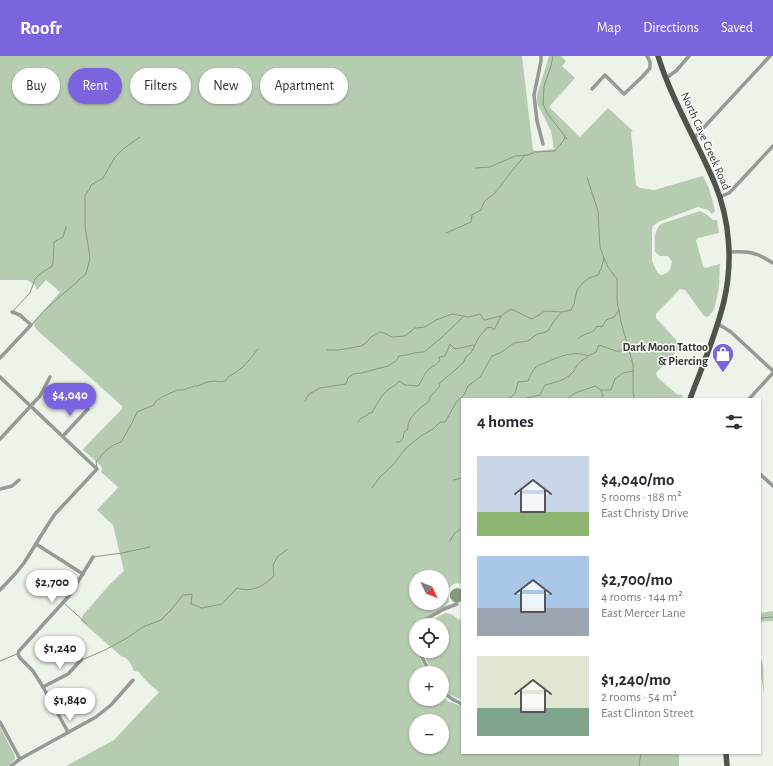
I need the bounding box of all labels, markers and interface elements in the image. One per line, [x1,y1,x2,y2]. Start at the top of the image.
text: Roofr [20,19,62,38]
text: Map [597,21,621,35]
text: Directions [643,21,699,35]
text: Saved [721,21,753,35]
chip: Buy [12,68,60,104]
chip: Rent [68,68,122,104]
chip: Filters [130,68,191,104]
chip: New [199,68,252,104]
chip: Apartment [260,68,348,104]
street label: North Cave Creek Road [679,90,733,192]
place label: Dark Moon Tattoo & Piercing [622,341,709,367]
shop icon: Dark Moon Tattoo & Piercing [710,341,736,374]
pin: $4,040 [37,383,103,417]
text: $4,040 [52,389,88,402]
icon: filters [723,411,745,433]
text: 4 homes [477,413,534,430]
text: $4,040/mo [601,471,674,488]
icon: home [509,472,557,520]
text: 5 rooms · 188 m² [601,491,682,504]
text: East Christy Drive [601,507,689,520]
pin: $2,700 [19,570,85,604]
north arrow [409,570,449,610]
map controls [409,570,449,754]
text: $2,700/mo [601,571,673,588]
icon: home [509,572,557,620]
text: $2,700 [35,576,69,589]
text: 4 rooms · 144 m² [601,591,683,604]
text: East Mercer Lane [601,607,686,620]
button: locate [409,618,449,658]
pin: $1,240 [27,636,93,670]
text: $1,240 [44,642,76,655]
button: + [409,666,449,706]
text: $1,240/mo [601,671,671,688]
icon: home [509,672,557,720]
pin: $1,840 [37,688,103,722]
text: 2 rooms · 54 m² [601,691,677,704]
text: $1,840 [53,694,87,707]
text: East Clinton Street [601,707,694,720]
button: − [409,714,449,754]

